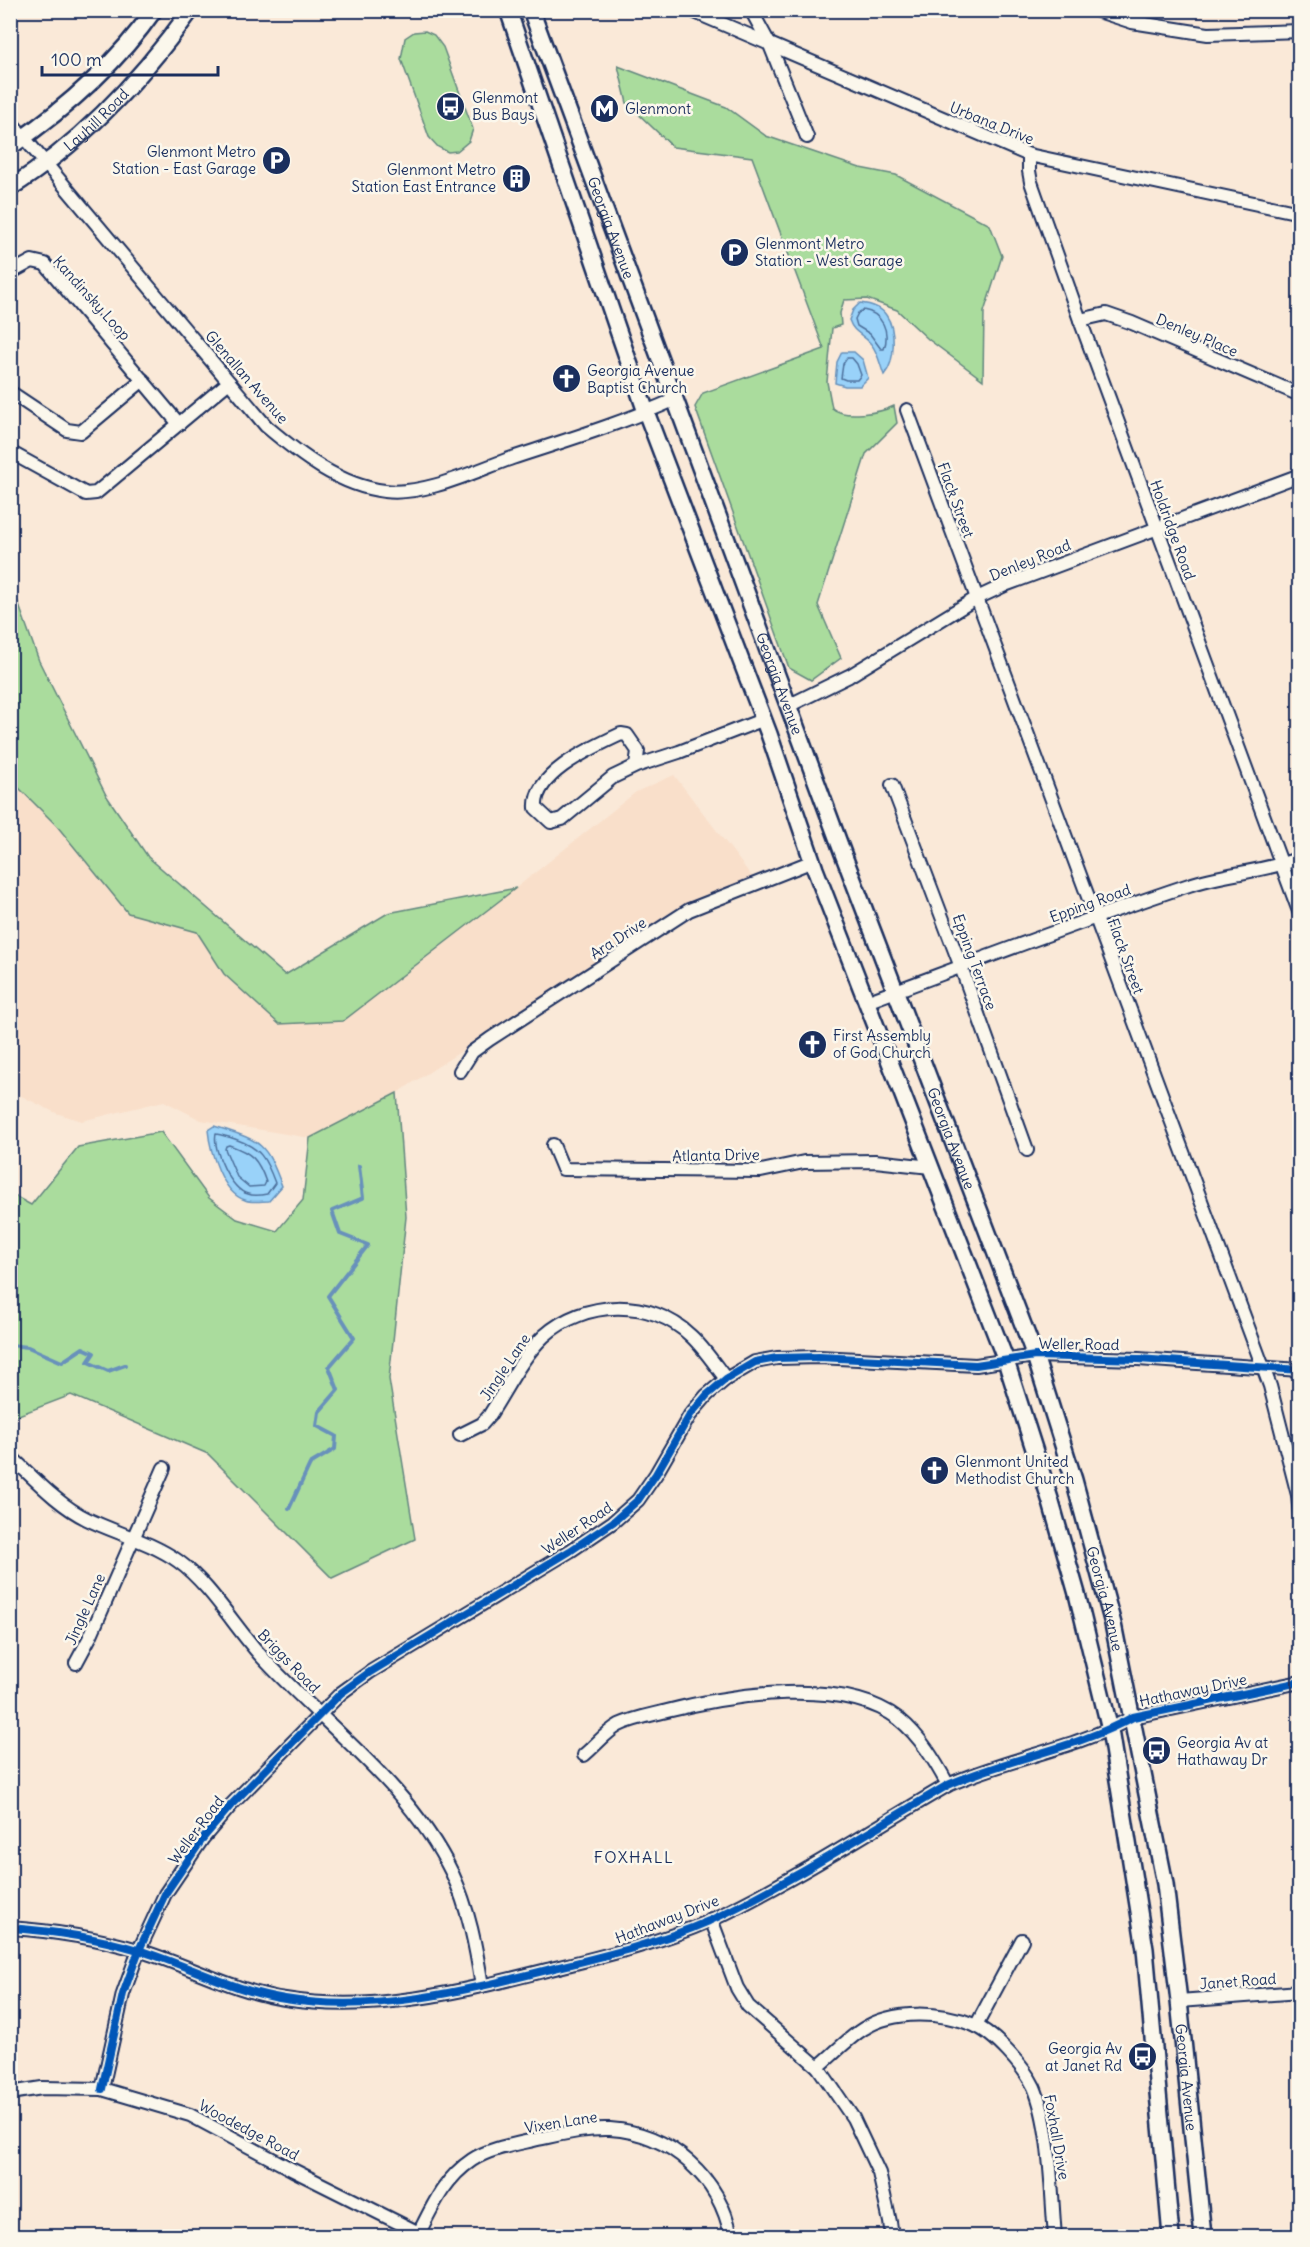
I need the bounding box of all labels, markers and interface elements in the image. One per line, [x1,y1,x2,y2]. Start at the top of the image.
scale bar [42,39,218,77]
text: 100 m [51,48,102,71]
street label: Layhill Road [59,84,132,155]
place label: Glenmont Bus Bays [472,88,538,124]
bus stop icon: Glenmont Bus Bays [435,90,467,122]
metro station icon: Glenmont [588,92,620,124]
street label: Urbana Drive [947,97,1037,149]
place label: Glenmont [625,99,691,118]
place label: Glenmont Metro Station - East Garage [112,142,256,178]
parking icon: Glenmont Metro Station - East Garage [261,144,293,176]
place label: Glenmont Metro Station East Entrance [352,160,496,196]
building icon: Glenmont Metro Station East Entrance [501,162,533,194]
street label: Georgia Avenue [584,174,639,281]
place label: Glenmont Metro Station - West Garage [755,234,903,270]
parking icon: Glenmont Metro Station - West Garage [718,236,750,268]
street label: Kandinsky Loop [49,252,135,344]
street label: Denley Place [1153,309,1241,361]
street label: Glenallan Avenue [201,326,293,428]
place label: Georgia Avenue Baptist Church [587,361,694,397]
church icon: Georgia Avenue Baptist Church [550,363,582,395]
street label: Flack Street [934,460,978,540]
street label: Holdridge Road [1146,477,1200,583]
street label: Denley Road [987,535,1074,585]
street label: Georgia Avenue [752,630,808,737]
street label: Epping Road [1047,879,1133,926]
street label: Epping Terrace [949,911,1001,1013]
street label: Ara Drive [586,913,650,963]
street label: Flack Street [1104,916,1148,996]
place label: First Assembly of God Church [833,1026,931,1062]
church icon: First Assembly of God Church [796,1028,828,1060]
street label: Georgia Avenue [924,1084,980,1192]
street label: Atlanta Drive [672,1145,760,1165]
street label: Jingle Lane [476,1330,534,1404]
street label: Weller Road [1038,1334,1120,1354]
place label: Glenmont United Methodist Church [955,1452,1075,1488]
church icon: Glenmont United Methodist Church [918,1454,950,1486]
street label: Weller Road [538,1497,616,1558]
street label: Georgia Avenue [1083,1544,1128,1653]
street label: Jingle Lane [61,1570,109,1648]
street label: Briggs Road [254,1625,324,1697]
street label: Hathaway Drive [1137,1669,1249,1711]
place label: Georgia Av at Hathaway Dr [1177,1733,1268,1769]
bus stop icon: Georgia Av at Hathaway Dr [1140,1735,1172,1767]
street label: Weller Road [164,1792,228,1868]
district label: FOXHALL [594,1847,674,1867]
street label: Hathaway Drive [612,1891,722,1947]
street label: Janet Road [1199,1969,1277,1993]
street label: Georgia Avenue [1172,2023,1202,2132]
place label: Georgia Av at Janet Rd [1045,2039,1122,2075]
bus stop icon: Georgia Av at Janet Rd [1127,2041,1159,2073]
street label: Foxhall Drive [1040,2093,1074,2181]
street label: Woodedge Road [196,2096,303,2164]
street label: Vixen Lane [523,2107,599,2137]

